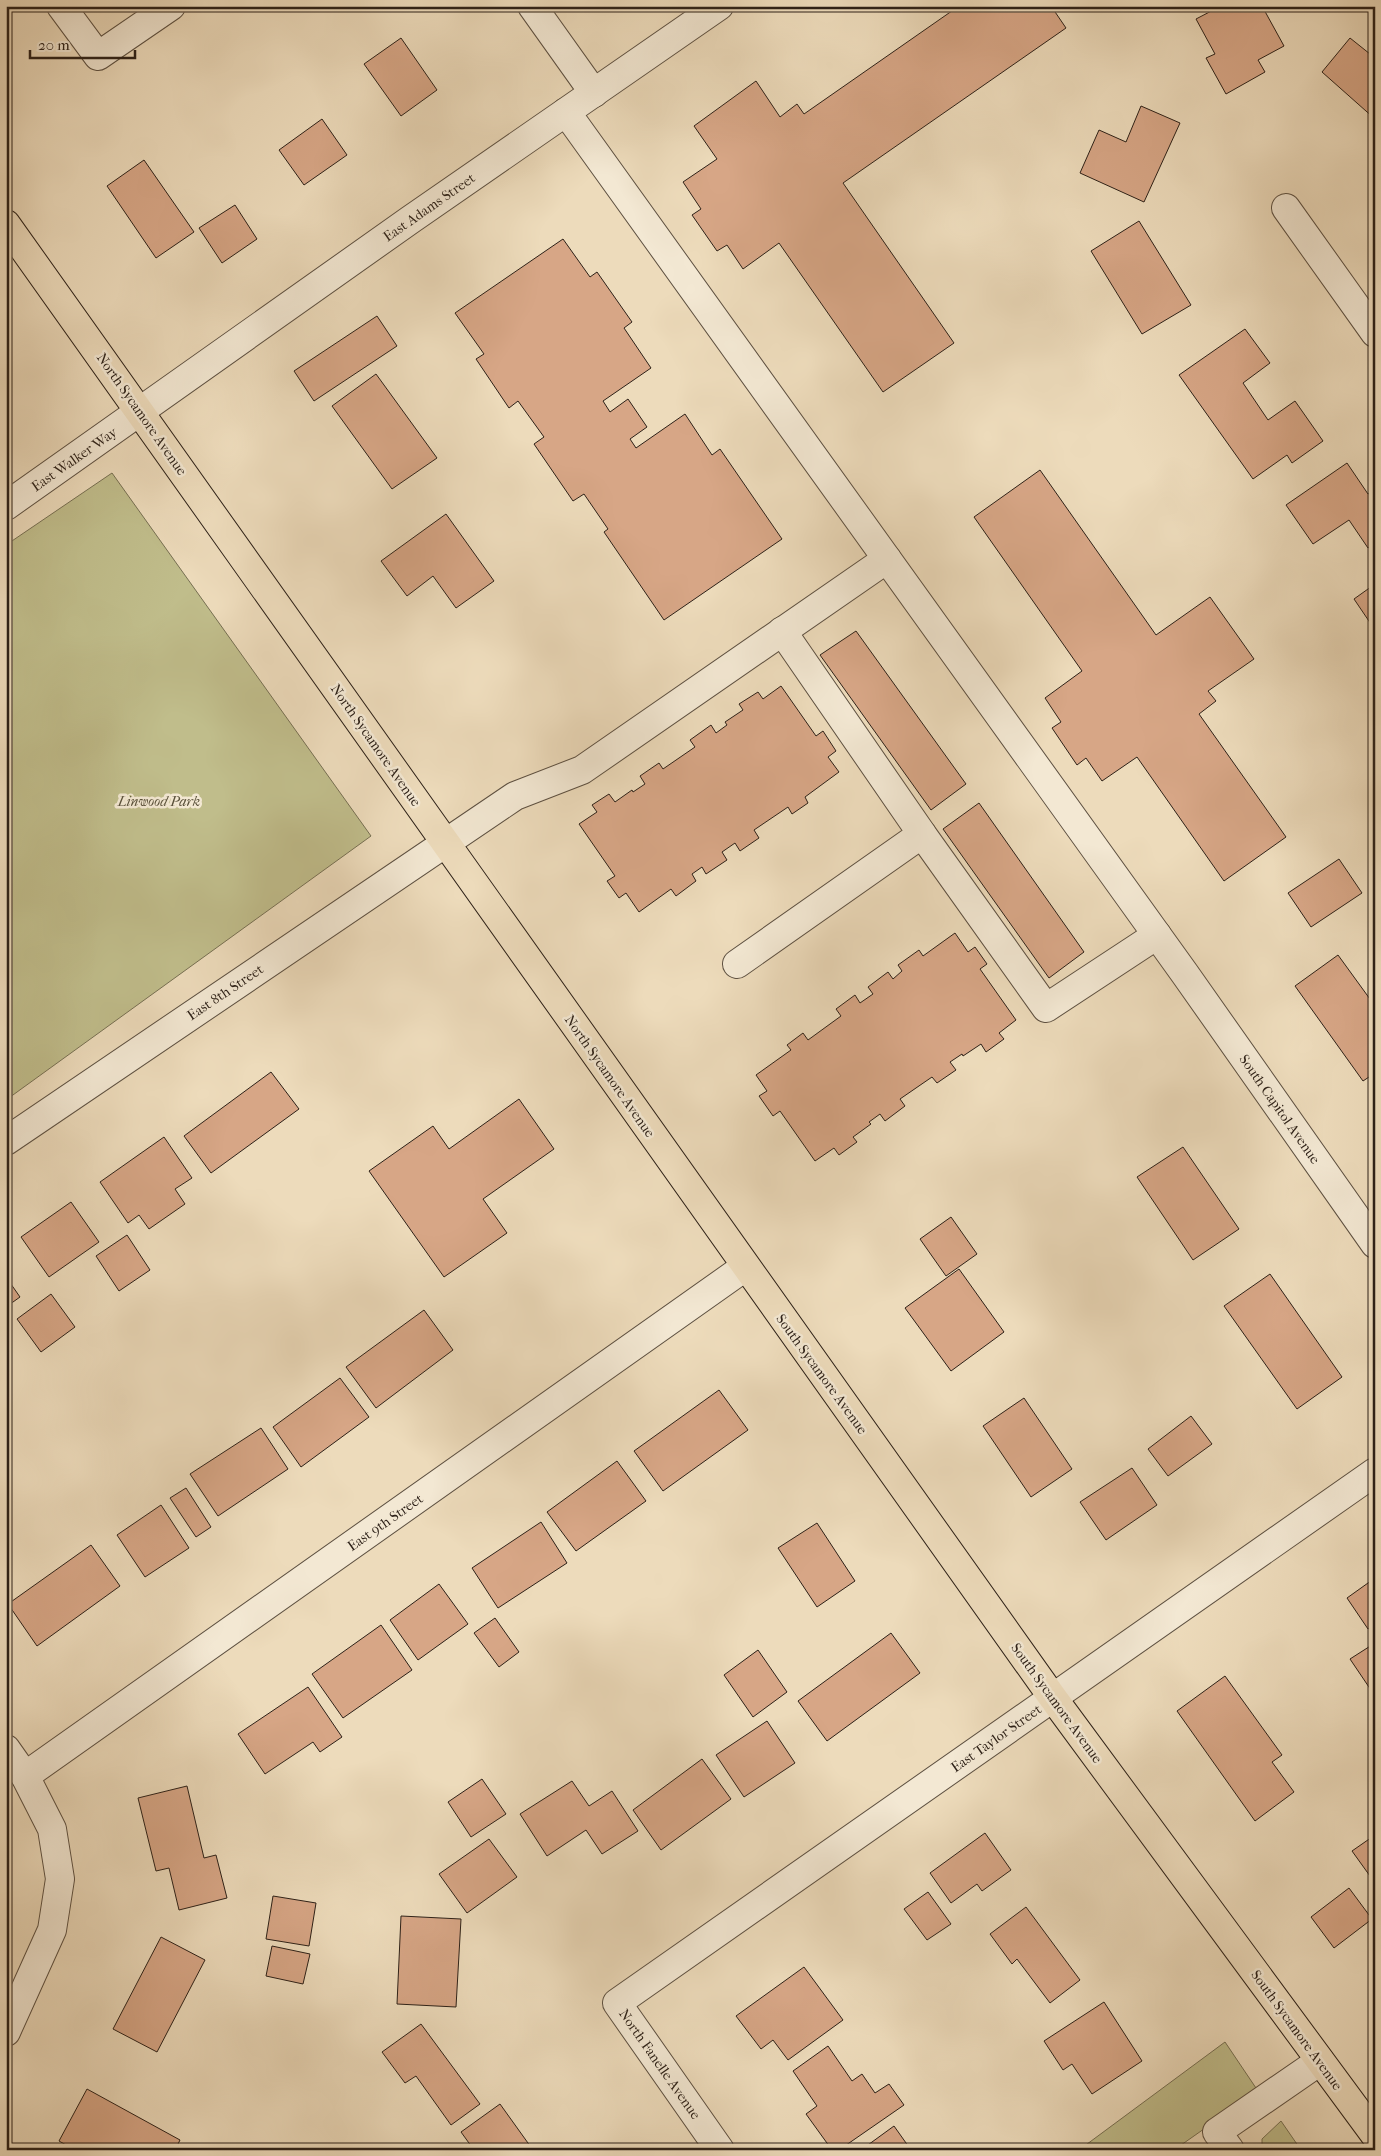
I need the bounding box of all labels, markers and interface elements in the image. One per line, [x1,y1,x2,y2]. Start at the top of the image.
scale bar [30,28,135,60]
text: 20 m [38,36,70,54]
street label: East Adams Street [380,169,478,245]
street label: North Sycamore Avenue [93,350,190,479]
street label: East Walker Way [28,423,121,495]
street label: North Sycamore Avenue [327,681,424,810]
park label: Linwood Park [117,793,200,810]
street label: East 8th Street [184,961,267,1024]
street label: North Sycamore Avenue [561,1012,658,1141]
street label: South Capitol Avenue [1235,1051,1324,1167]
street label: South Sycamore Avenue [772,1311,871,1438]
street label: East 9th Street [344,1490,426,1555]
street label: South Sycamore Avenue [1007,1640,1106,1767]
street label: East Taylor Street [948,1701,1045,1776]
street label: South Sycamore Avenue [1247,1967,1346,2094]
street label: North Fanelle Avenue [615,2006,704,2123]

